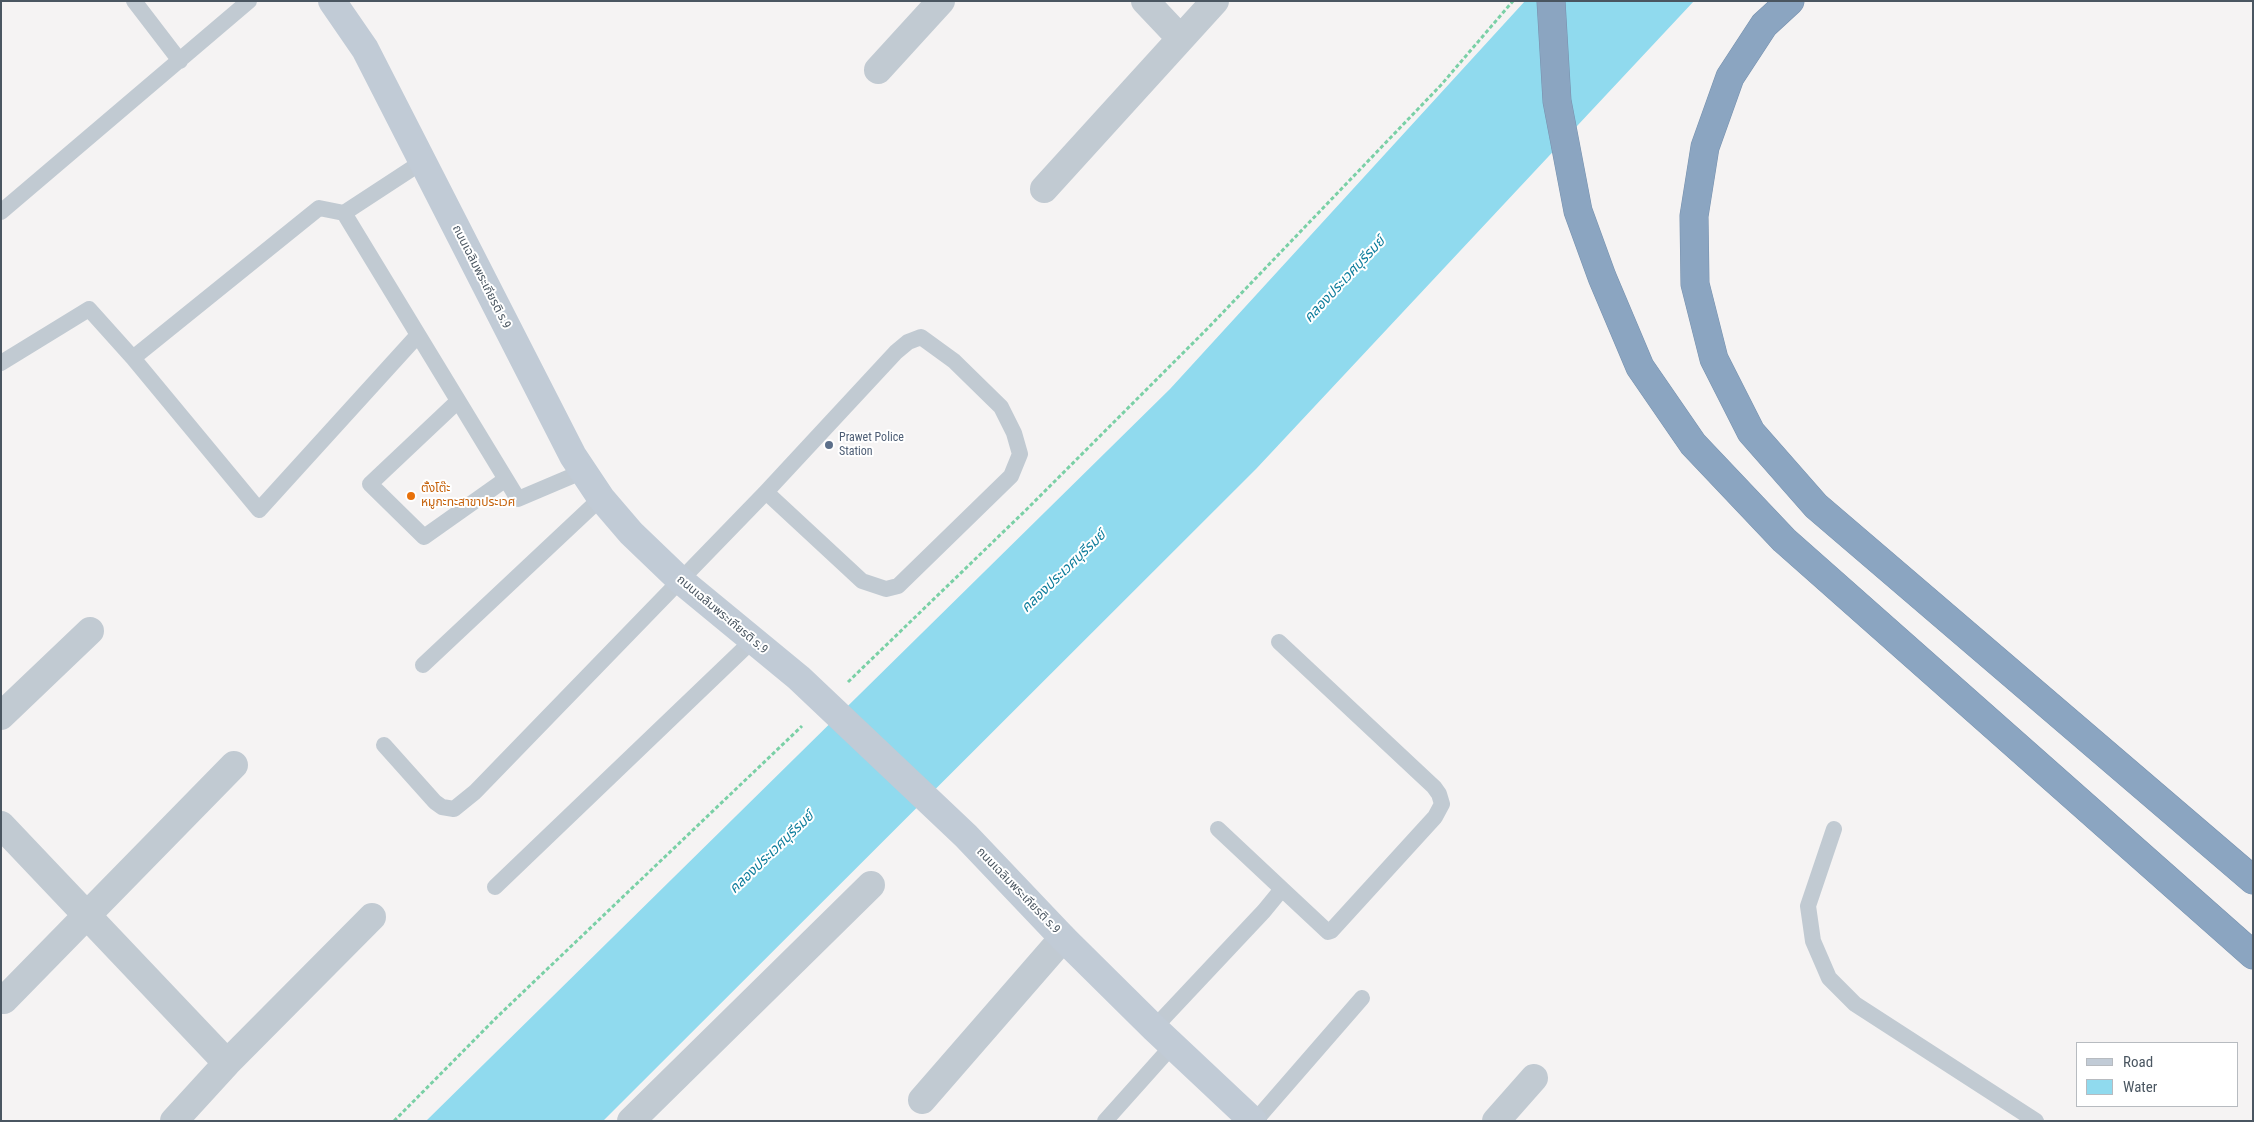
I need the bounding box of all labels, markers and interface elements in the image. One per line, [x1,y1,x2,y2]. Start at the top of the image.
street label: ถนนเฉลิมพระเกียรติ ร.9 [449,223,513,331]
water label: คลองประเวศบุรีรมย์ [1301,234,1389,326]
place label: Prawet Police Station [839,431,904,459]
marker: Prawet Police Station [823,439,835,451]
place label: ตั้งโต๊ะ หมูกะทะสาขาประเวศ [421,482,515,510]
marker: ตั้งโต๊ะ หมูกะทะสาขาประเวศ [405,490,417,502]
water label: คลองประเวศบุรีรมย์ [1018,527,1110,617]
street label: ถนนเฉลิมพระเกียรติ ร.9 [674,573,770,657]
water label: คลองประเวศบุรีรมย์ [726,808,818,898]
street label: ถนนเฉลิมพระเกียรติ ร.9 [973,845,1063,937]
legend [2076,1042,2239,1107]
text: Road [2123,1053,2153,1071]
text: Water [2123,1078,2157,1096]

